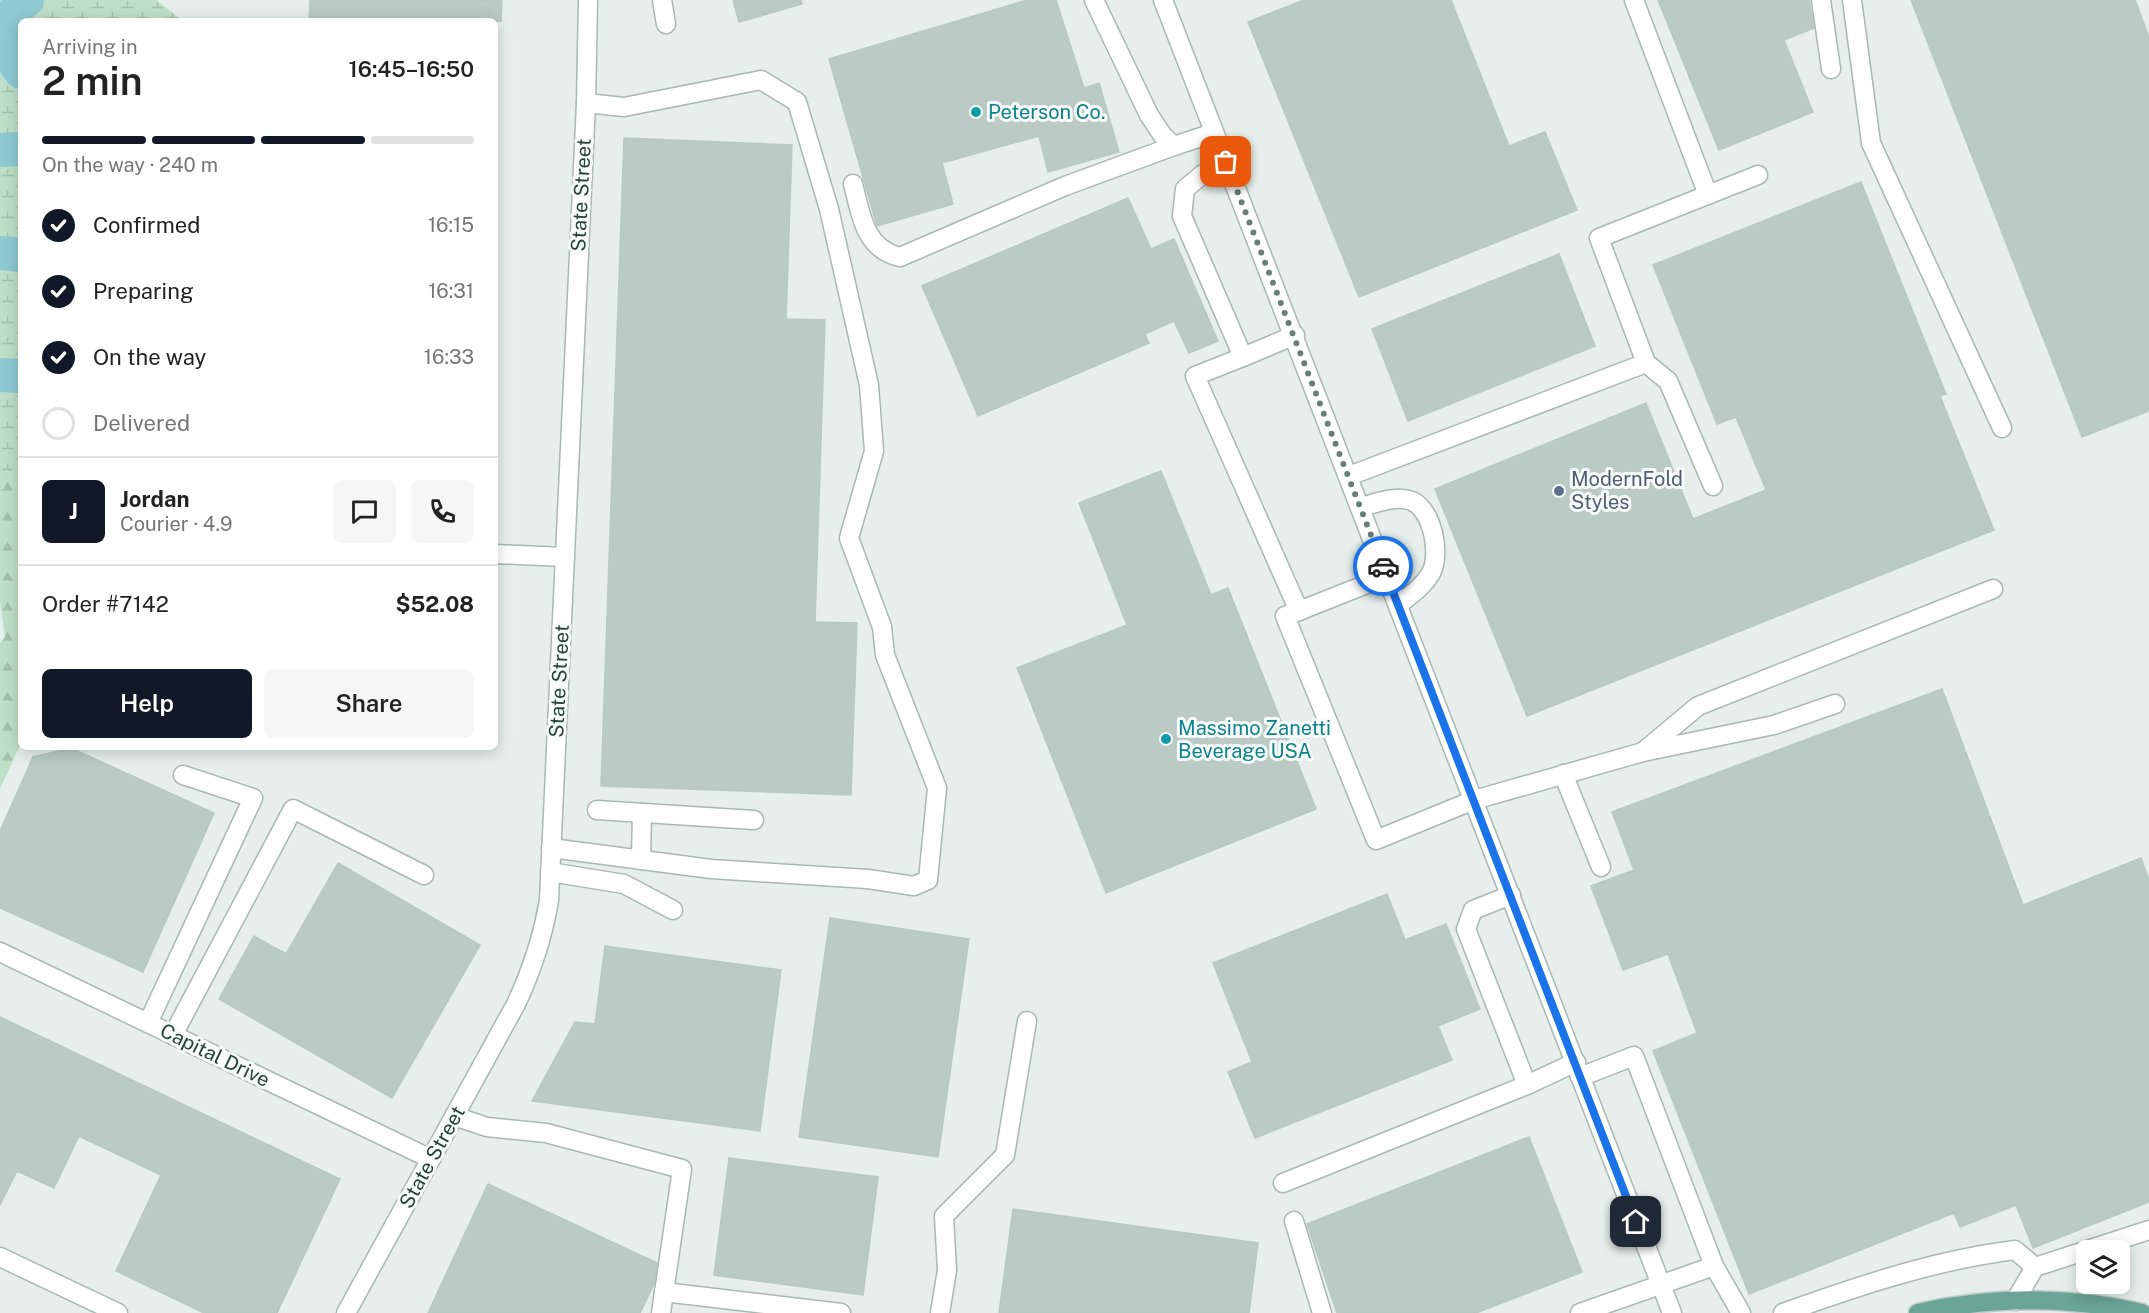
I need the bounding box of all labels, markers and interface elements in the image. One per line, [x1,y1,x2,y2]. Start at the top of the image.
text: Arriving in [42,35,137,59]
text: 16:45–16:50 [349,56,474,82]
text: 2 min [42,58,143,104]
place label: Peterson Co. [988,100,1105,124]
marker: Peterson Co. [969,105,983,119]
pin [1200,136,1251,187]
street label: State Street [566,138,596,252]
icon: bag [1209,145,1242,178]
text: On the way · 240 m [42,153,218,177]
icon: check [42,209,75,242]
text: Confirmed [93,212,200,238]
text: 16:15 [428,213,474,237]
icon: check [42,275,75,308]
text: Preparing [93,278,194,304]
text: 16:31 [428,279,474,303]
icon: check [42,341,75,374]
text: On the way [93,344,206,370]
text: 16:33 [424,345,474,369]
text: Delivered [93,410,190,436]
place label: ModernFold Styles [1571,467,1683,514]
button: chat [333,480,396,543]
button: phone [411,480,474,543]
marker: ModernFold Styles [1552,484,1566,498]
text: Jordan [120,486,189,512]
text: J [69,498,78,524]
text: Courier · 4.9 [120,512,232,536]
courier [1353,536,1413,596]
icon: car [1367,550,1400,583]
text: Order #7142 [42,591,169,617]
text: $52.08 [395,591,474,617]
street label: State Street [544,624,574,738]
button: Help [42,669,252,738]
button: Share [264,669,474,738]
place label: Massimo Zanetti Beverage USA [1178,716,1331,763]
marker: Massimo Zanetti Beverage USA [1159,732,1173,746]
street label: Capital Drive [156,1018,274,1092]
street label: State Street [394,1102,470,1212]
pin [1610,1196,1661,1247]
icon: home [1619,1205,1652,1238]
map controls [2076,1240,2130,1294]
button: layers [2076,1240,2130,1294]

